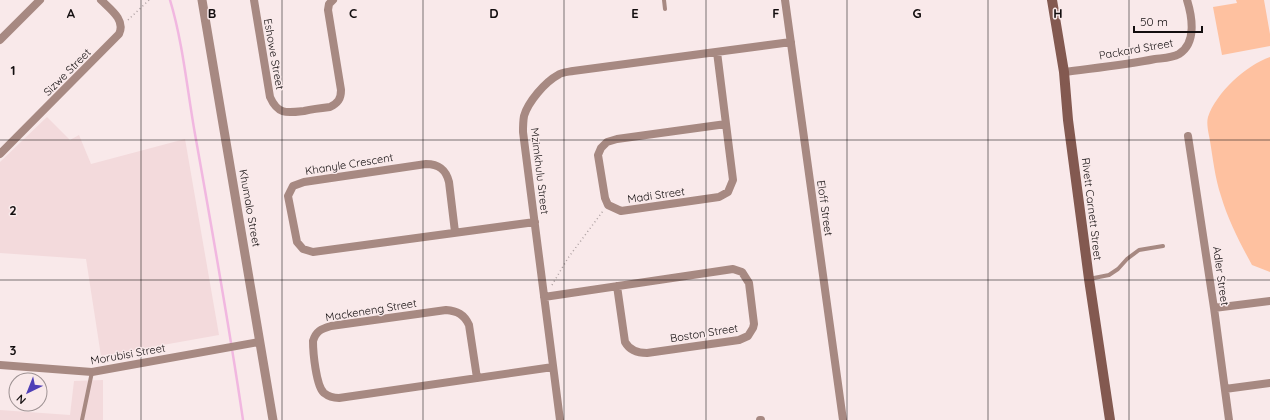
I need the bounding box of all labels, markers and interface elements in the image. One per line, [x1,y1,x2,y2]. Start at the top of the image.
text: A [67,5,76,21]
text: B [208,5,216,21]
text: C [349,5,357,21]
text: D [489,5,499,21]
text: E [631,5,639,21]
text: F [772,5,780,21]
text: G [912,5,922,21]
text: H [1053,5,1063,21]
scale bar [1134,8,1202,34]
text: 50 m [1140,14,1168,29]
street label: Eshowe Street [261,17,287,91]
street label: Packard Street [1098,36,1174,62]
street label: Sizwe Street [40,45,94,99]
text: 1 [10,62,16,78]
street label: Mzimkhulu Street [528,127,552,215]
street label: Khanyle Crescent [304,150,394,178]
street label: Rivett Carnett Street [1079,157,1105,261]
street label: Khumalo Street [236,168,264,248]
street label: Eloff Street [814,179,836,237]
street label: Madi Street [626,184,686,206]
text: 2 [9,202,17,218]
street label: Adler Street [1210,245,1232,307]
street label: Mackeneng Street [324,296,418,324]
street label: Boston Street [669,321,739,345]
street label: Morubisi Street [89,340,167,367]
text: 3 [10,342,17,358]
north arrow [8,372,48,412]
text: N [13,391,29,407]

